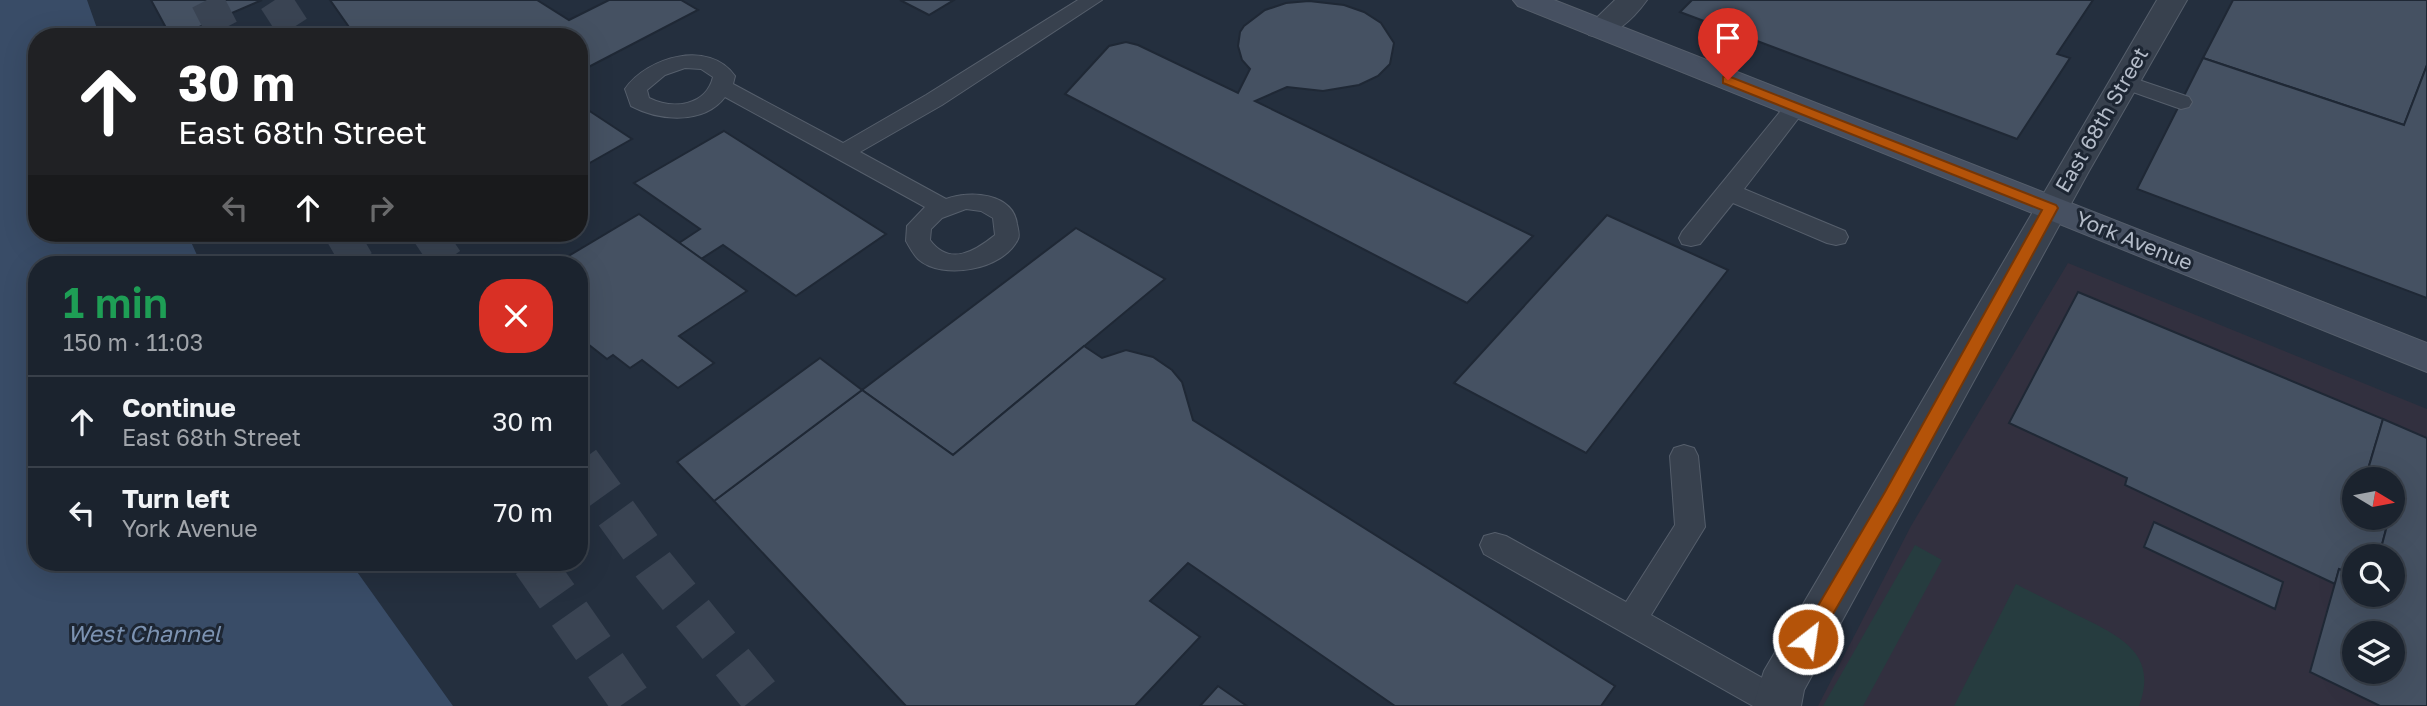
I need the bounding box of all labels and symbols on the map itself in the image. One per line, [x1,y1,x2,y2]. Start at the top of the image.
pin [1698,8,1758,80]
street label: East 68th Street [2049,42,2153,197]
street label: York Avenue [2072,205,2197,275]
north arrow [2342,467,2404,530]
position arrow [1771,602,1845,676]
water label: West Channel [67,619,222,647]

